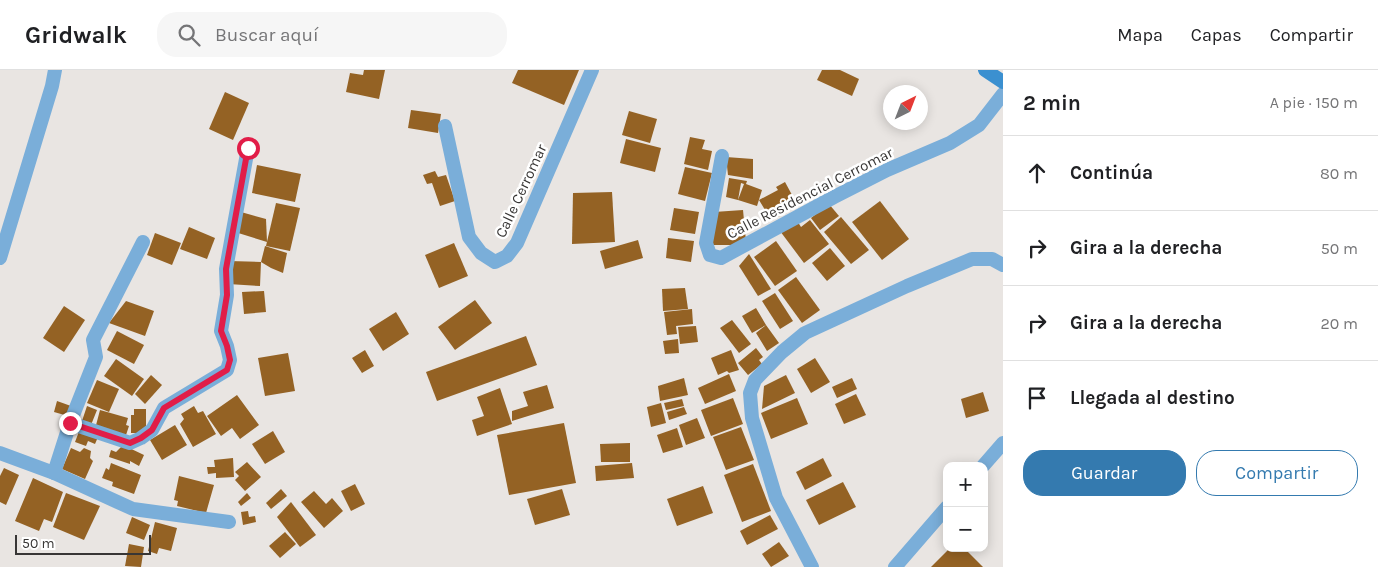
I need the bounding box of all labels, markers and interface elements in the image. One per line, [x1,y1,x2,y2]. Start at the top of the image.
search box [157,12,507,57]
text: Gridwalk [25,21,127,49]
icon: search [175,21,203,49]
text: Buscar aquí [215,24,319,46]
text: Mapa [1117,24,1163,46]
text: Capas [1191,24,1242,46]
text: Compartir [1270,24,1353,46]
north arrow [883,85,928,130]
text: 2 min [1023,91,1081,115]
text: A pie · 150 m [1270,93,1358,112]
route start [237,137,260,160]
street label: Calle Cerromar [492,141,551,240]
street label: Calle Residencial Cerromar [724,143,897,243]
icon: ahead [1023,159,1051,187]
text: Continúa [1070,162,1153,184]
text: 80 m [1320,164,1358,183]
icon: right [1023,234,1051,262]
text: Gira a la derecha [1070,237,1222,259]
text: 50 m [1321,239,1358,258]
icon: right [1023,309,1051,337]
text: Gira a la derecha [1070,312,1222,334]
text: 20 m [1320,314,1358,333]
icon: arrive [1023,384,1051,412]
text: Llegada al destino [1070,387,1235,409]
route end [59,412,82,435]
button: Guardar [1023,450,1186,496]
button: Compartir [1196,450,1358,496]
map controls [943,462,988,552]
button: + [943,462,988,507]
button: − [943,507,988,552]
scale bar [15,532,151,555]
text: 50 m [22,535,55,552]

